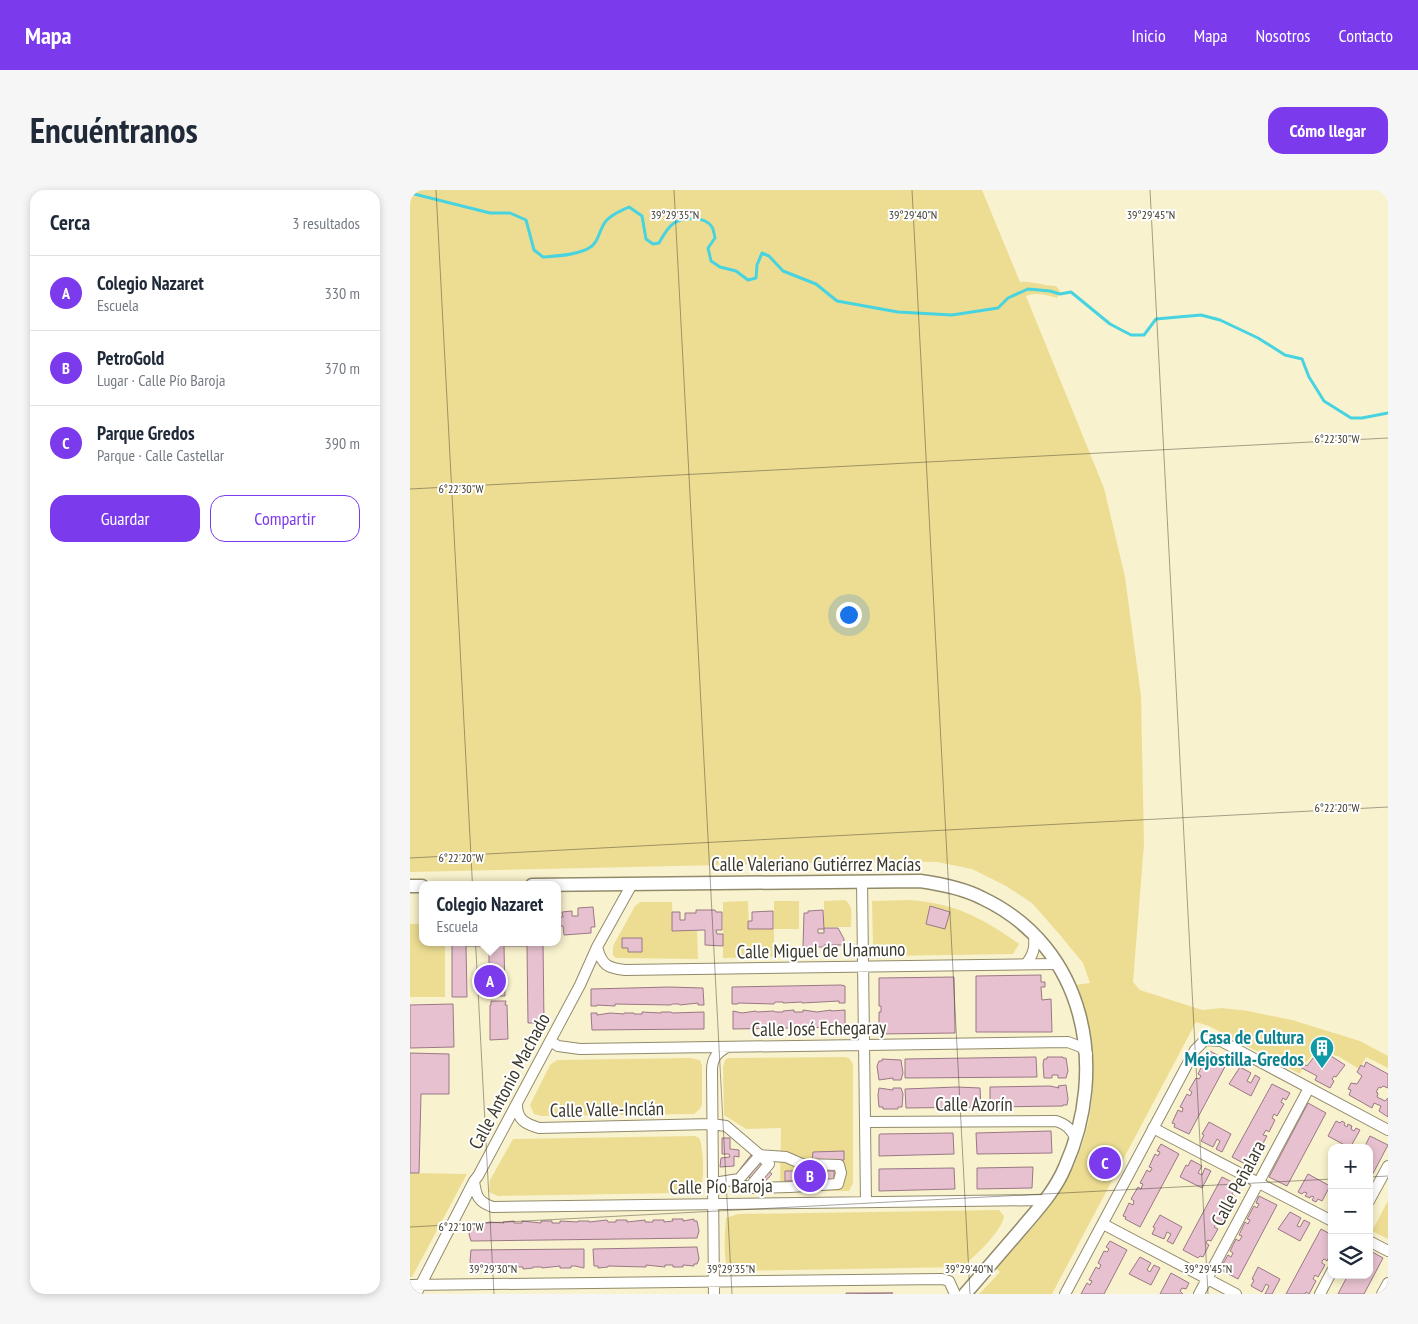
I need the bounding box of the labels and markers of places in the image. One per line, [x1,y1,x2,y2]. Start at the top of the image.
pin: A [474,962,506,1000]
place label: Casa de Cultura Mejostilla-Gredos [1185,1025,1304,1071]
building icon: Casa de Cultura Mejostilla-Gredos [1309,1035,1335,1069]
pin: C [1089,1144,1121,1182]
pin: B [794,1157,826,1195]

